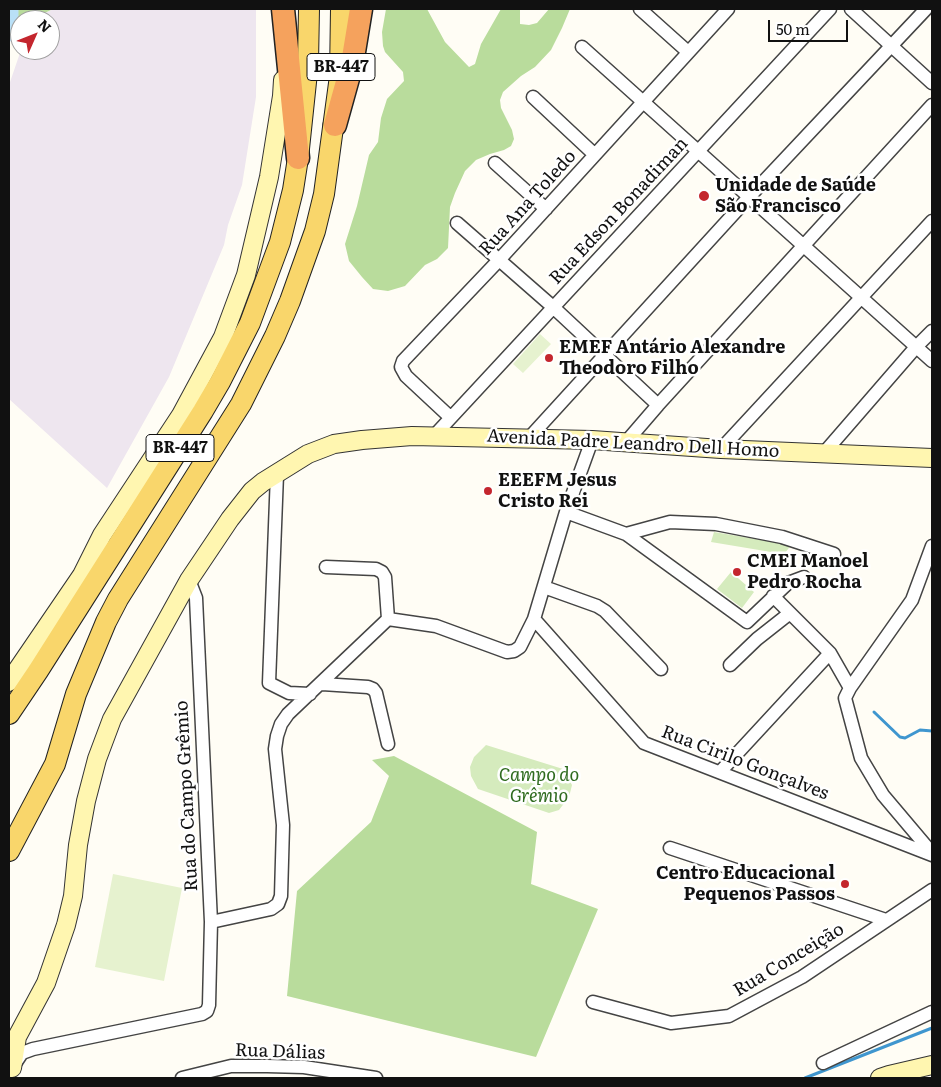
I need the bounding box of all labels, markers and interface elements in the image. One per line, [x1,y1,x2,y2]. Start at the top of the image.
north arrow [10,10,60,60]
scale bar [771,10,851,42]
text: N [34,14,56,36]
text: 50 m [776,17,810,40]
road number: BR-447 [307,54,375,80]
street label: Rua Edson Bonadiman [545,133,693,289]
street label: Rua Ana Toledo [475,146,581,260]
place label: Unidade de Saúde São Francisco [715,175,876,218]
marker: Unidade de Saúde São Francisco [697,189,711,203]
place label: EMEF Antário Alexandre Theodoro Filho [559,337,785,379]
marker: EMEF Antário Alexandre Theodoro Filho [543,352,555,364]
street label: Avenida Padre Leandro Dell Homo [486,426,780,462]
road number: BR-447 [146,434,214,462]
place label: EEEFM Jesus Cristo Rei [498,470,617,512]
marker: EEEFM Jesus Cristo Rei [482,485,494,497]
place label: CMEI Manoel Pedro Rocha [747,551,869,594]
marker: CMEI Manoel Pedro Rocha [731,566,743,578]
street label: Rua do Campo Grêmio [171,700,203,892]
street label: Rua Cirilo Gonçalves [658,721,832,805]
park label: Campo do Grêmio [499,765,579,808]
place label: Centro Educacional Pequenos Passos [656,863,835,906]
marker: Centro Educacional Pequenos Passos [839,878,851,890]
street label: Rua Conceição [730,919,848,1001]
street label: Rua Dálias [235,1040,325,1064]

